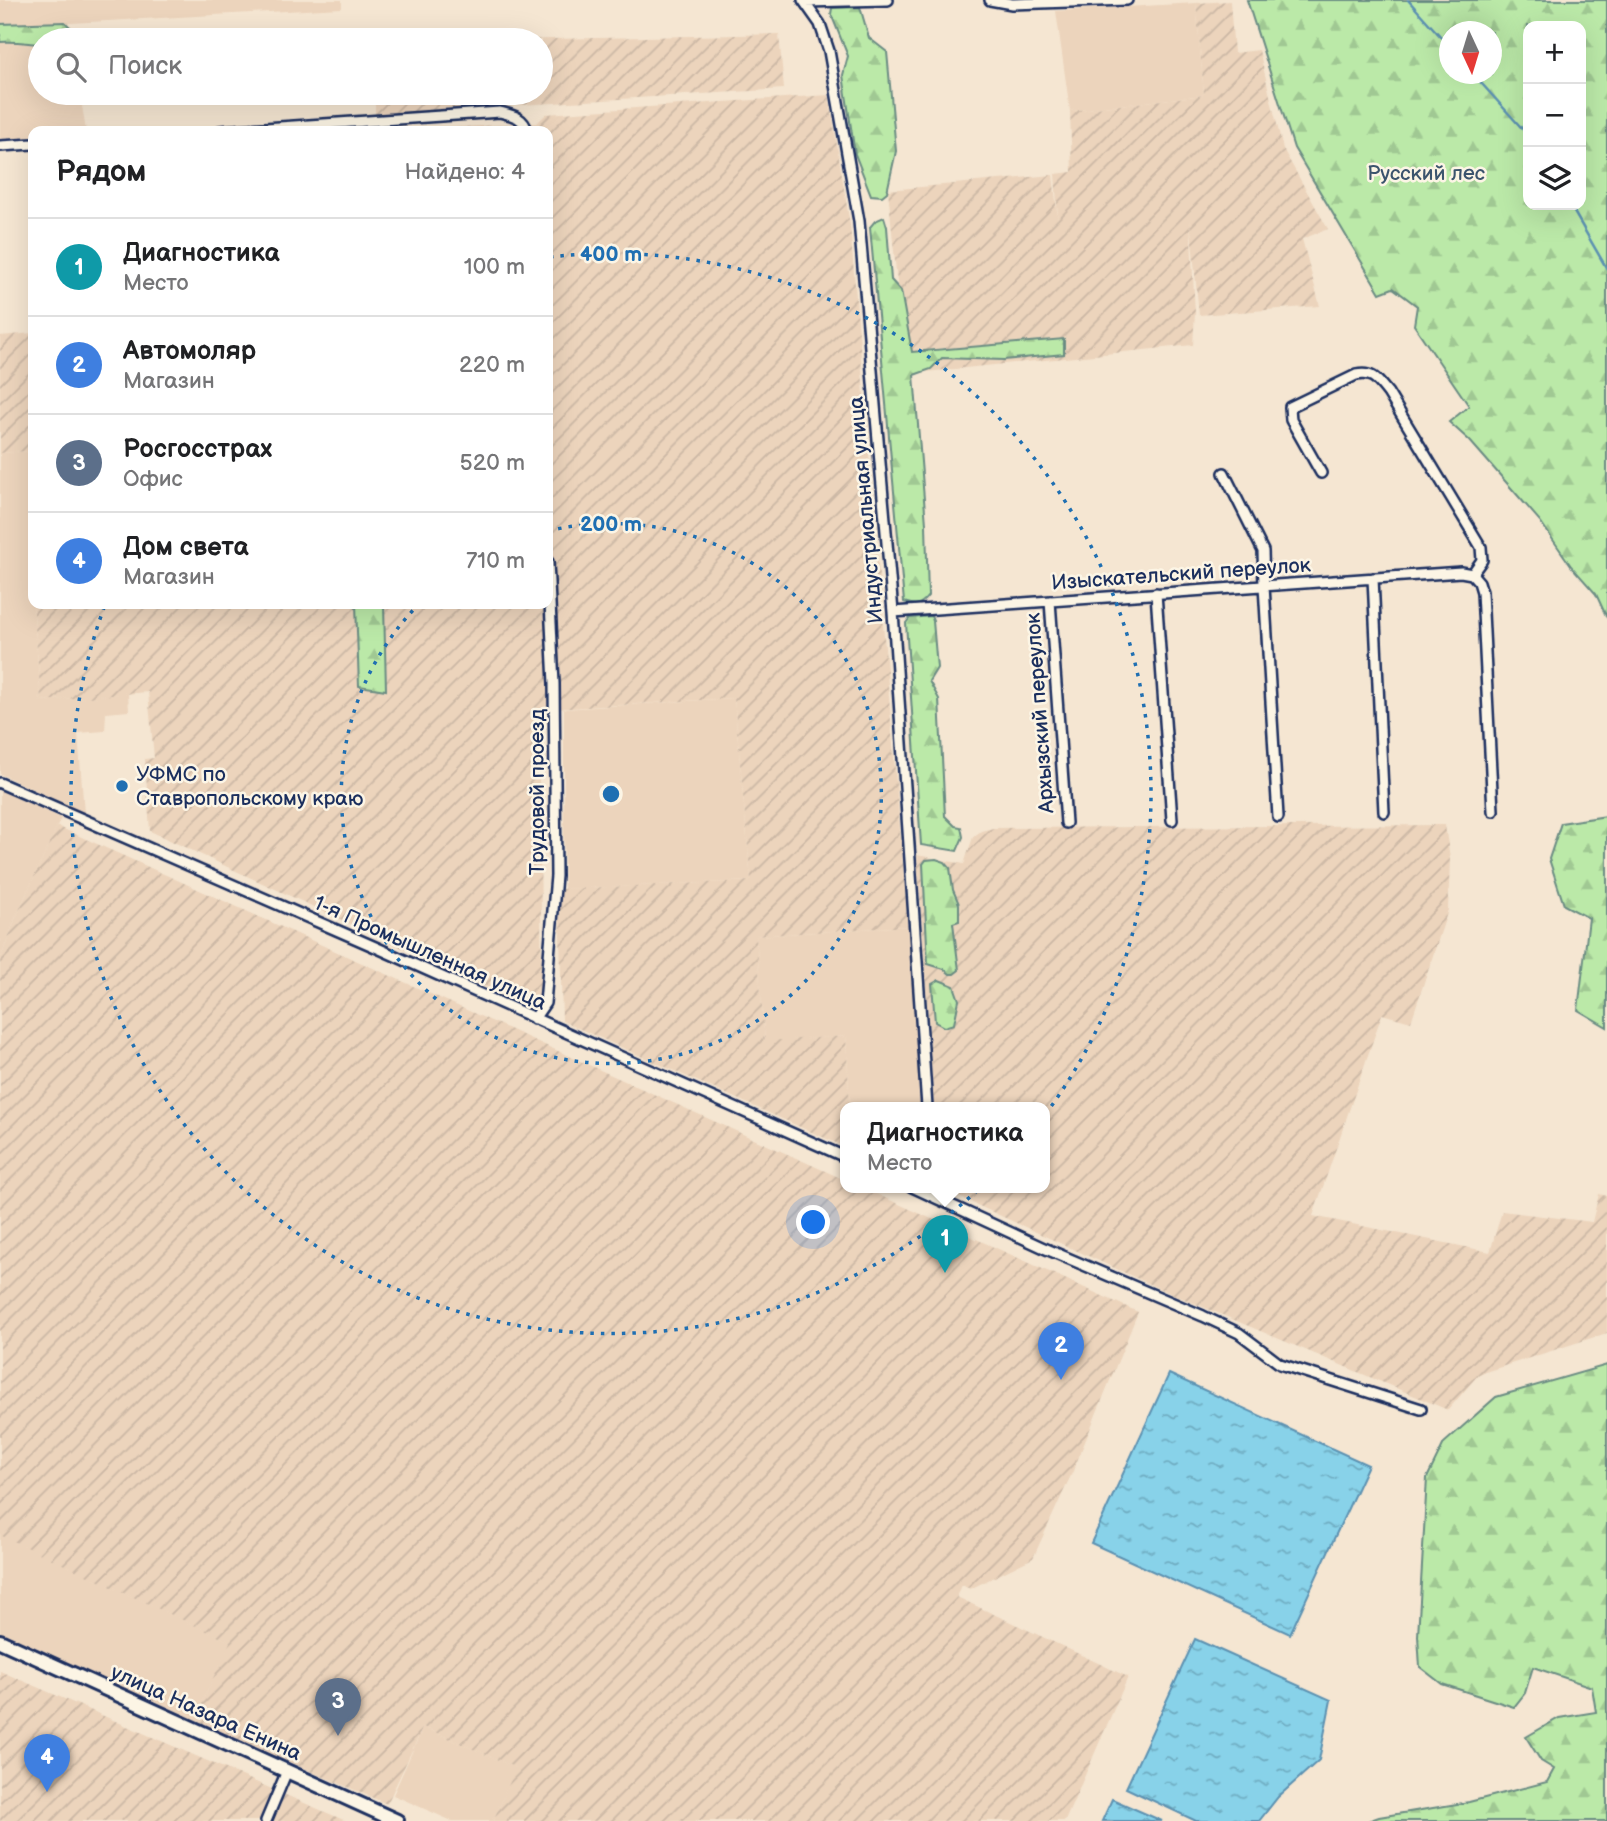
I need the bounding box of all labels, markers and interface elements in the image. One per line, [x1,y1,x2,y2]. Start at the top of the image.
north arrow [1439,21,1502,84]
map controls [1523,21,1586,210]
button: + [1523,21,1586,84]
search box [28,28,553,105]
icon: search [52,48,90,86]
text: Поиск [108,51,182,82]
button: − [1523,84,1586,147]
button: layers [1523,147,1586,210]
text: Рядом [56,154,146,190]
text: Найдено: 4 [405,158,525,186]
park label: Русский лес [1367,161,1485,186]
text: Диагностика [123,238,280,269]
text: 400 m [580,242,642,267]
text: 1 [74,253,84,281]
text: 100 m [464,253,525,281]
text: Место [123,269,189,297]
text: Автомоляр [123,336,256,367]
text: 2 [72,351,86,379]
text: 220 m [459,351,525,379]
text: Магазин [123,367,215,395]
street label: Индустриальная улица [844,395,888,625]
text: Росгосстрах [123,434,272,465]
text: 3 [72,449,86,477]
text: 520 m [459,449,525,477]
text: Офис [123,465,183,493]
text: 200 m [580,512,642,537]
text: Дом света [123,532,249,563]
text: 4 [72,547,86,575]
text: 710 m [466,547,525,575]
street label: Изыскательский переулок [1050,552,1312,596]
text: Магазин [123,563,215,591]
street label: Архызский переулок [1021,612,1060,815]
street label: Трудовой проезд [525,708,550,875]
place label: УФМС по Ставропольскому краю [136,762,364,811]
marker: УФМС по Ставропольскому краю [114,778,130,794]
centre of rings [599,782,623,806]
street label: 1-я Промышленная улица [310,890,551,1016]
popup [840,1102,1050,1193]
text: Диагностика [867,1118,1023,1149]
text: Место [867,1149,932,1177]
your location [796,1205,830,1239]
pin: 1 [922,1215,968,1273]
pin: 2 [1038,1322,1084,1380]
street label: улица Назара Енина [107,1660,306,1767]
pin: 3 [315,1678,361,1736]
pin: 4 [24,1734,70,1792]

